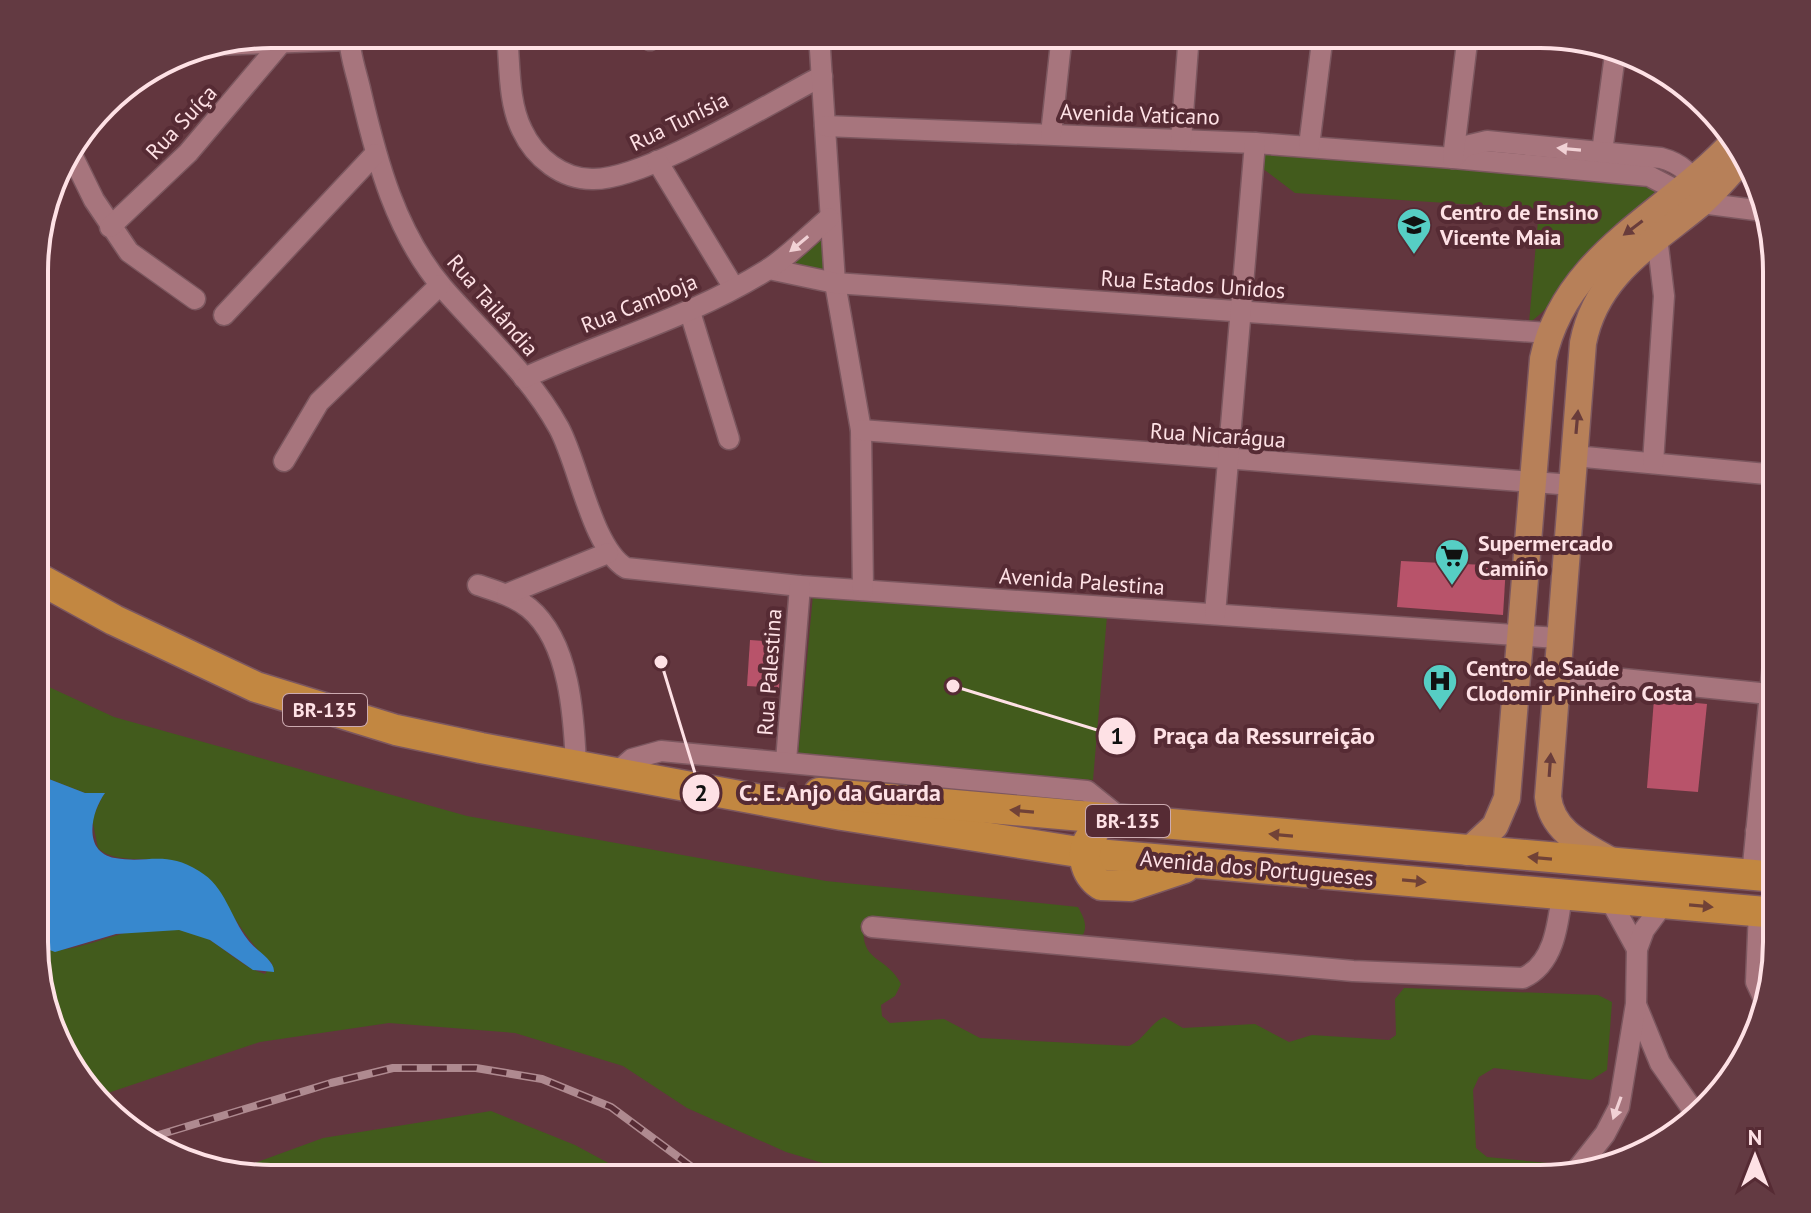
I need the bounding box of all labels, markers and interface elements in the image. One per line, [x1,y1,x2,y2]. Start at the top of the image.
street label: Rua Suíça [139,79,223,165]
street label: Rua Tunísia [625,85,733,157]
street label: Avenida Vaticano [1060,97,1220,131]
one-way arrow [1556,142,1581,155]
place label: Centro de Ensino Vicente Maia [1439,198,1599,251]
school or university icon: Centro de Ensino Vicente Maia [1395,206,1433,256]
one-way arrow [1623,220,1643,236]
one-way arrow [789,235,809,252]
street label: Rua Tailândia [441,248,545,362]
street label: Rua Estados Unidos [1100,264,1286,304]
street label: Rua Camboja [577,267,701,339]
one-way arrow [1571,410,1584,435]
street label: Rua Nicarágua [1149,416,1287,454]
place label: Supermercado Camiño [1478,529,1613,582]
supermarket icon: Supermercado Camiño [1433,537,1471,587]
street label: Avenida Palestina [998,561,1166,601]
street label: Rua Palestina [751,608,787,736]
place label: Centro de Saúde Clodomir Pinheiro Costa [1466,654,1693,707]
hospital icon: Centro de Saúde Clodomir Pinheiro Costa [1421,662,1459,712]
road number: BR-135 [283,694,367,726]
callout: Praça da Ressurreição [1097,712,1391,760]
text: 1 [1110,720,1124,751]
text: Praça da Ressurreição [1153,720,1375,751]
one-way arrow [1543,752,1556,777]
callout: C. E. Anjo da Guarda [681,769,960,817]
text: 2 [694,777,708,808]
text: C. E. Anjo da Guarda [739,777,941,808]
one-way arrow [1009,805,1034,818]
road number: BR-135 [1086,805,1170,837]
one-way arrow [1268,829,1293,842]
street label: Avenida dos Portugueses [1139,844,1375,892]
one-way arrow [1527,851,1552,864]
one-way arrow [1402,875,1427,888]
one-way arrow [1689,900,1714,913]
one-way arrow [1610,1096,1622,1120]
north arrow [1715,1117,1795,1197]
text: N [1748,1123,1762,1151]

